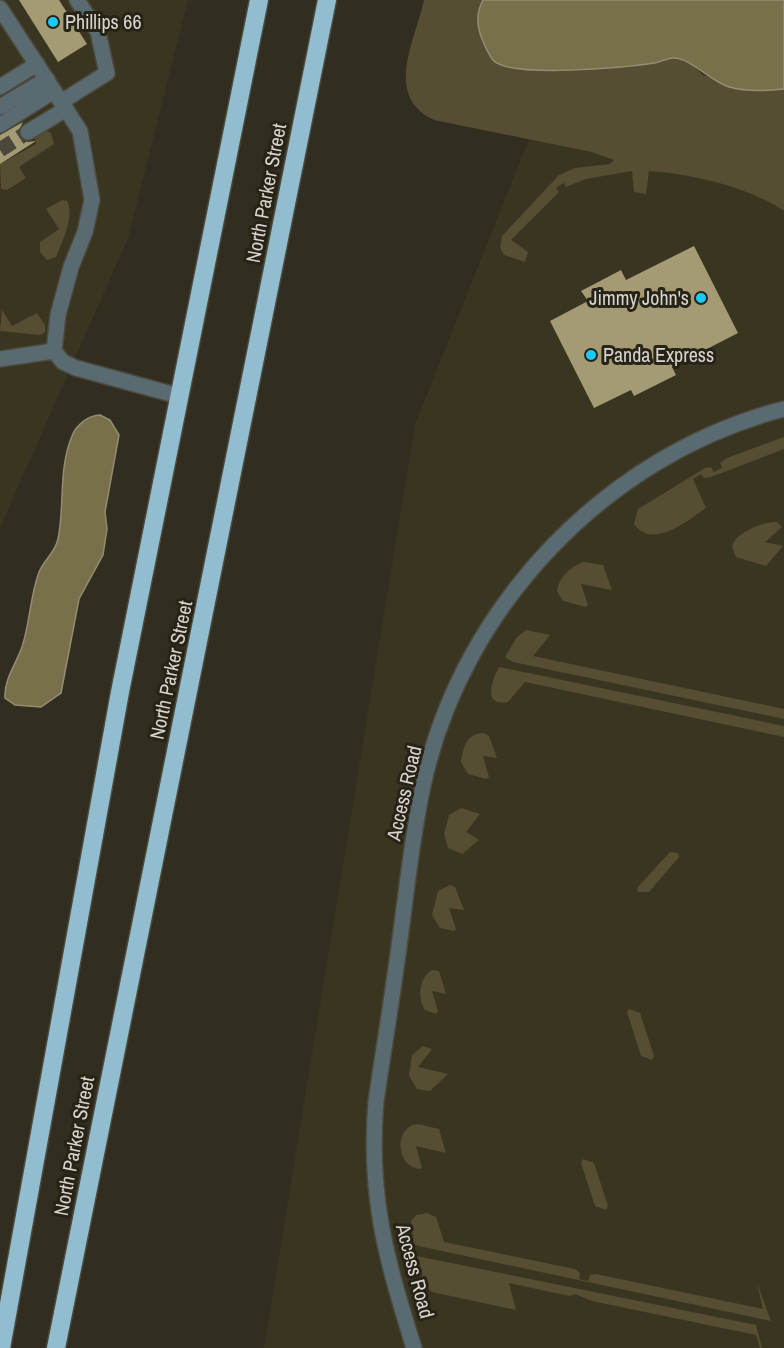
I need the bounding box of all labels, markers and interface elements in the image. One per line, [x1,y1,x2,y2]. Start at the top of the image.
place label: Phillips 66 [65,8,142,35]
marker: Phillips 66 [46,15,60,29]
street label: North Parker Street [239,121,292,265]
place label: Jimmy John's [589,284,689,311]
marker: Jimmy John's [694,291,708,305]
place label: Panda Express [603,341,714,368]
marker: Panda Express [584,348,598,362]
street label: North Parker Street [143,598,198,742]
street label: Access Road [379,743,428,844]
street label: North Parker Street [47,1074,100,1218]
street label: Access Road [390,1220,441,1321]

